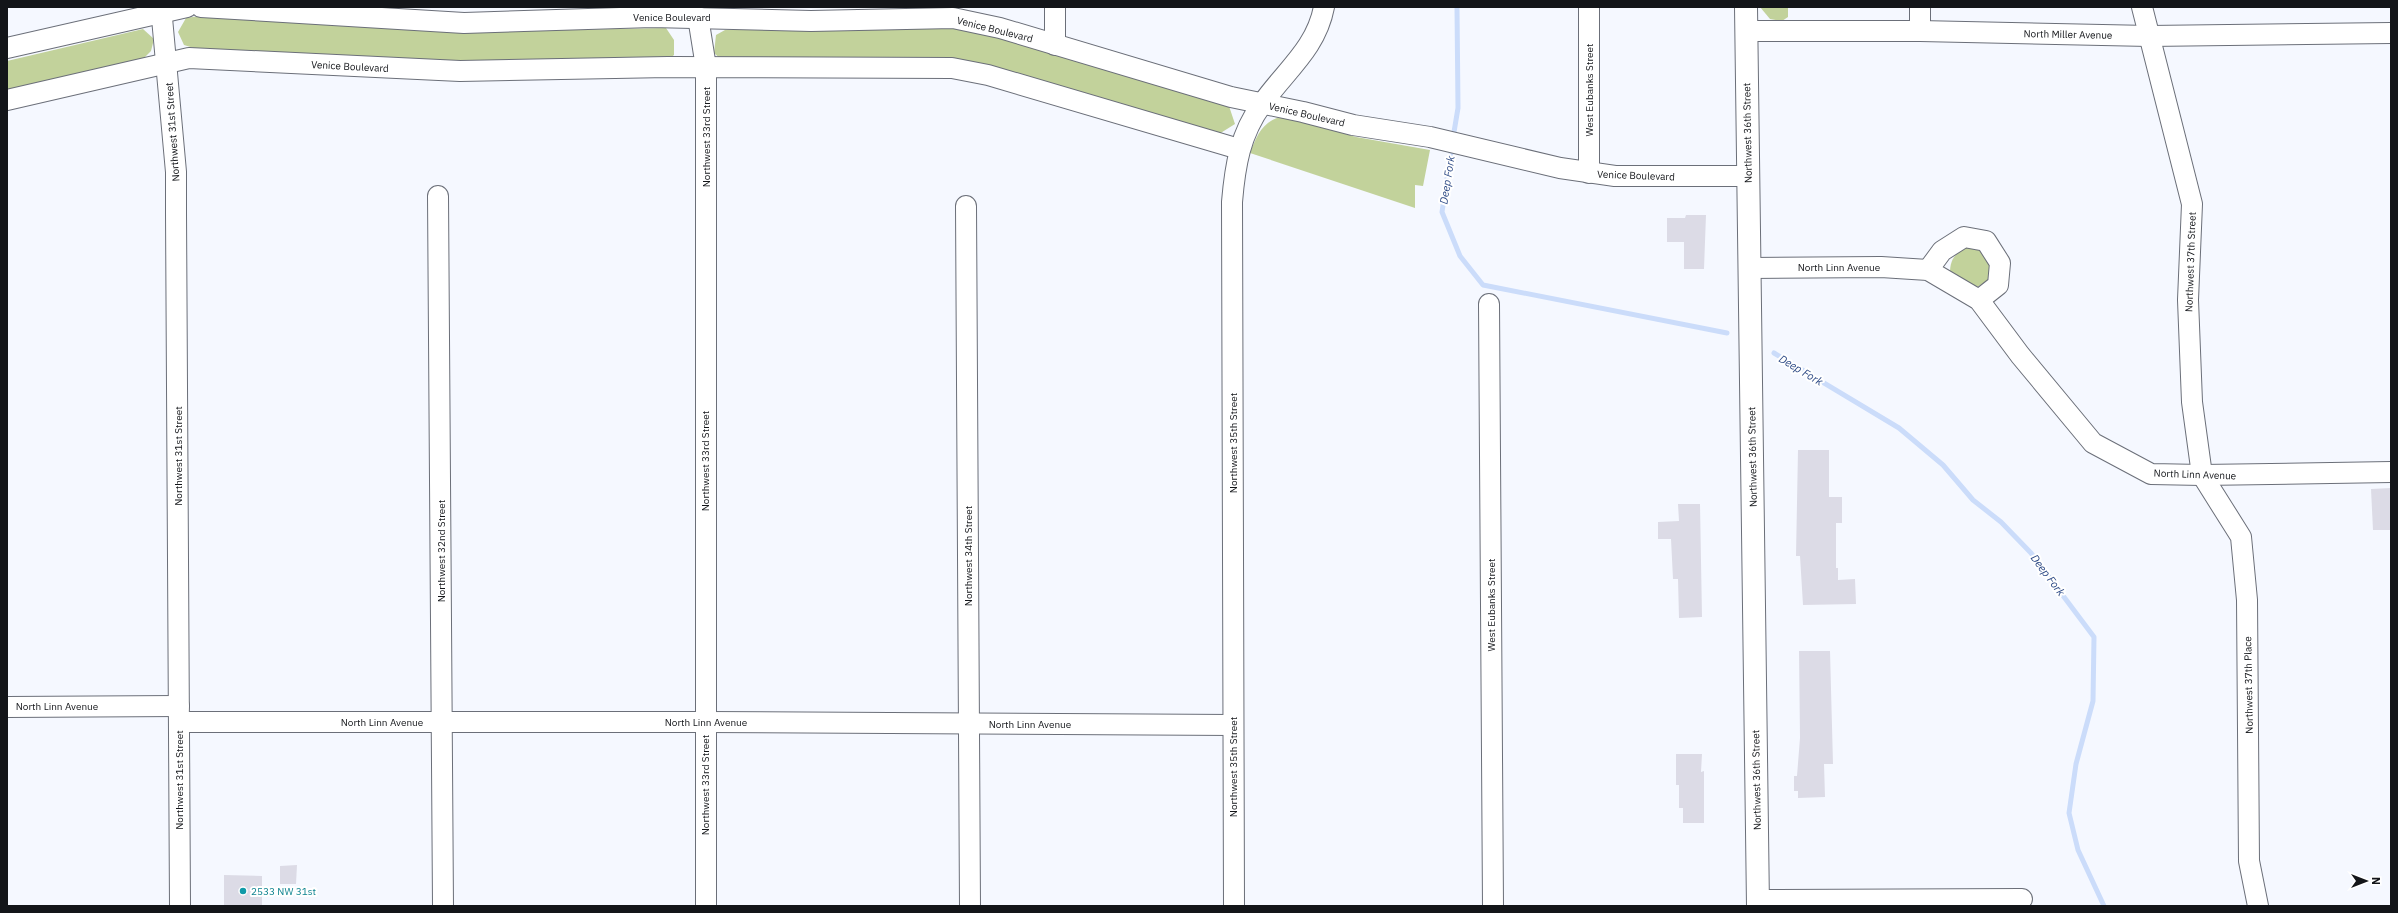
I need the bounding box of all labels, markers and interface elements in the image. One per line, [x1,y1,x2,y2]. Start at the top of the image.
street label: Venice Boulevard [633,11,711,24]
street label: Venice Boulevard [956,14,1034,45]
street label: North Miller Avenue [2023,27,2113,42]
street label: West Eubanks Street [1583,43,1596,137]
street label: Venice Boulevard [311,58,389,75]
street label: Northwest 31st Street [163,81,182,182]
street label: Northwest 36th Street [1740,82,1755,183]
street label: Northwest 33rd Street [700,86,713,187]
street label: Venice Boulevard [1268,99,1346,130]
water label: Deep Fork [1436,155,1458,205]
street label: Venice Boulevard [1597,168,1675,183]
street label: Northwest 37th Street [2182,211,2199,312]
street label: North Linn Avenue [1798,261,1881,274]
water label: Deep Fork [1777,351,1826,389]
street label: Northwest 35th Street [1227,392,1240,493]
street label: Northwest 31st Street [172,406,185,506]
street label: Northwest 36th Street [1745,406,1760,507]
street label: Northwest 33rd Street [699,410,712,511]
street label: North Linn Avenue [2153,467,2237,482]
street label: Northwest 32nd Street [435,499,448,602]
street label: Northwest 34th Street [962,505,975,606]
water label: Deep Fork [2028,551,2068,599]
street label: West Eubanks Street [1485,558,1498,652]
street label: Northwest 37th Place [2241,636,2256,734]
street label: North Linn Avenue [16,700,99,713]
street label: North Linn Avenue [341,716,424,729]
street label: North Linn Avenue [665,716,748,729]
street label: Northwest 35th Street [1227,716,1240,817]
street label: North Linn Avenue [989,718,1072,731]
street label: Northwest 36th Street [1749,729,1764,830]
street label: Northwest 31st Street [173,730,186,830]
street label: Northwest 33rd Street [699,734,712,835]
north arrow [2346,861,2386,901]
text: N [2369,877,2383,885]
place label: 2533 NW 31st [251,885,316,898]
marker: 2533 NW 31st [238,886,248,896]

